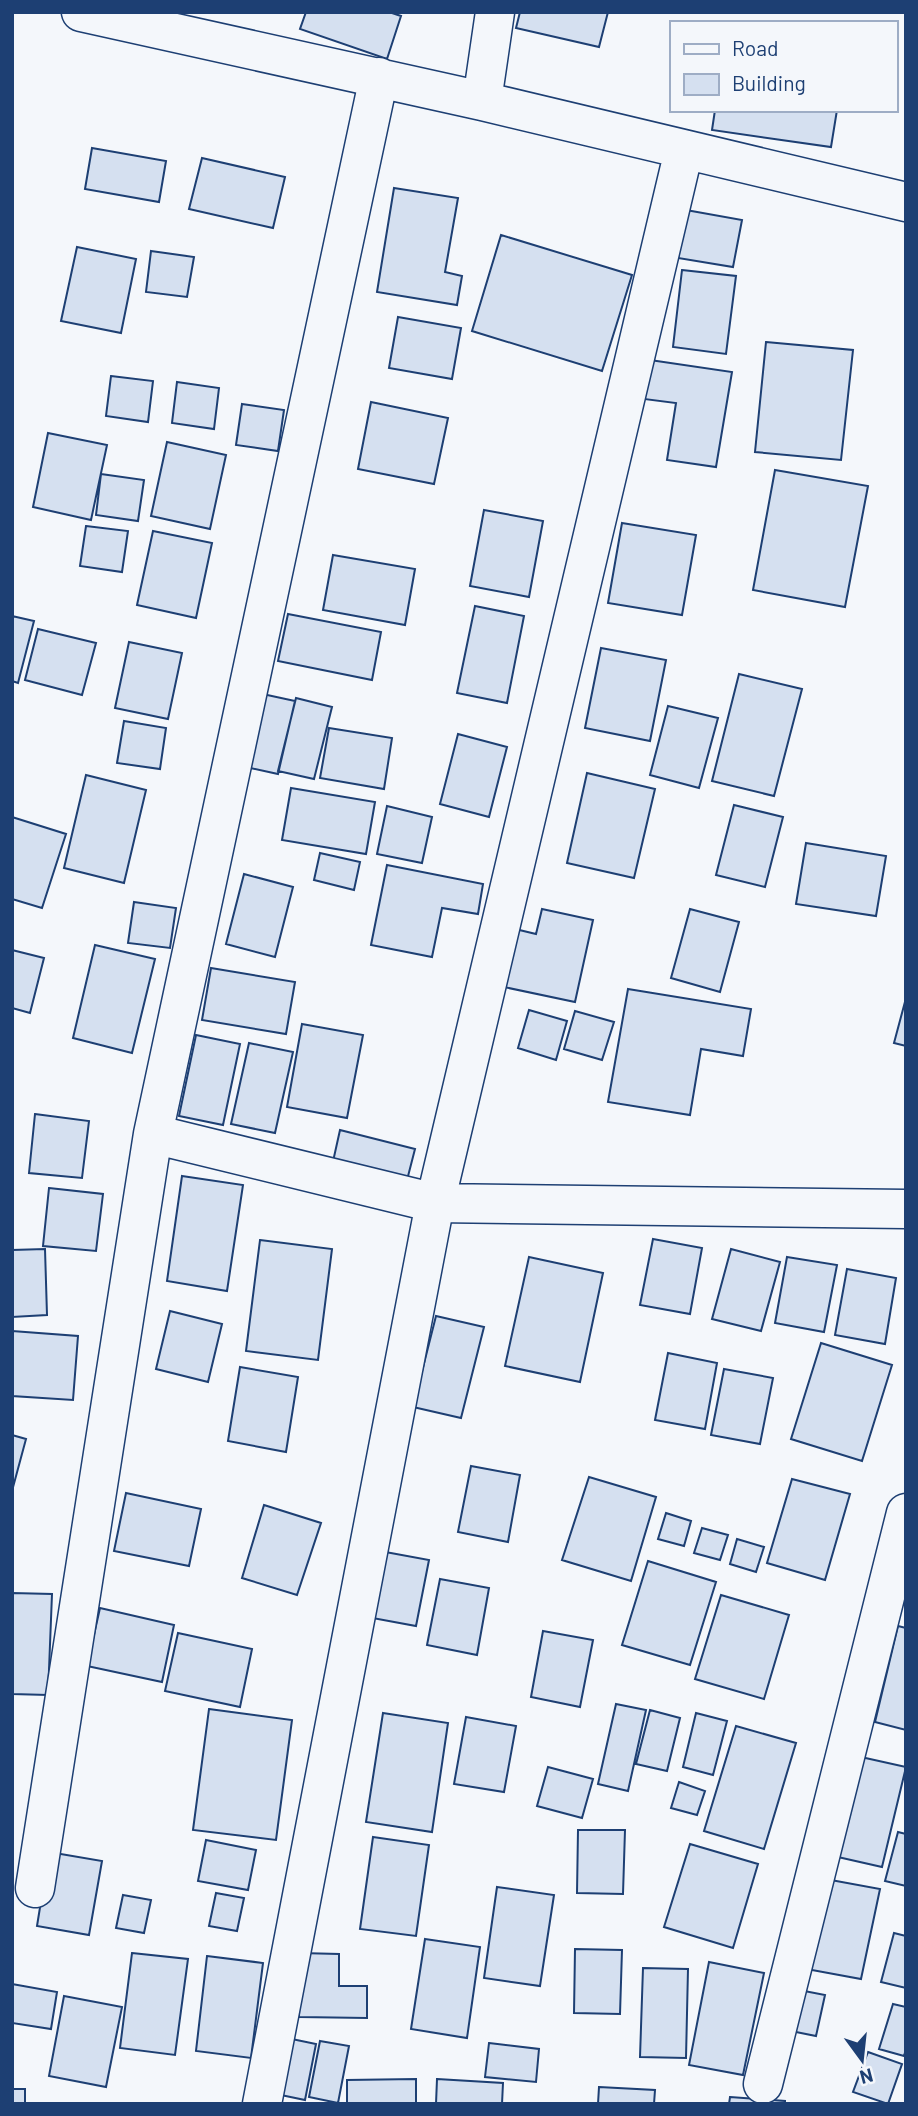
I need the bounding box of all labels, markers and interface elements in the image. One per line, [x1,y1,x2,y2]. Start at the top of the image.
legend [670,21,897,112]
text: Road [732,35,778,60]
text: Building [732,70,806,95]
north arrow [827,2025,897,2095]
text: N [857,2064,876,2090]

